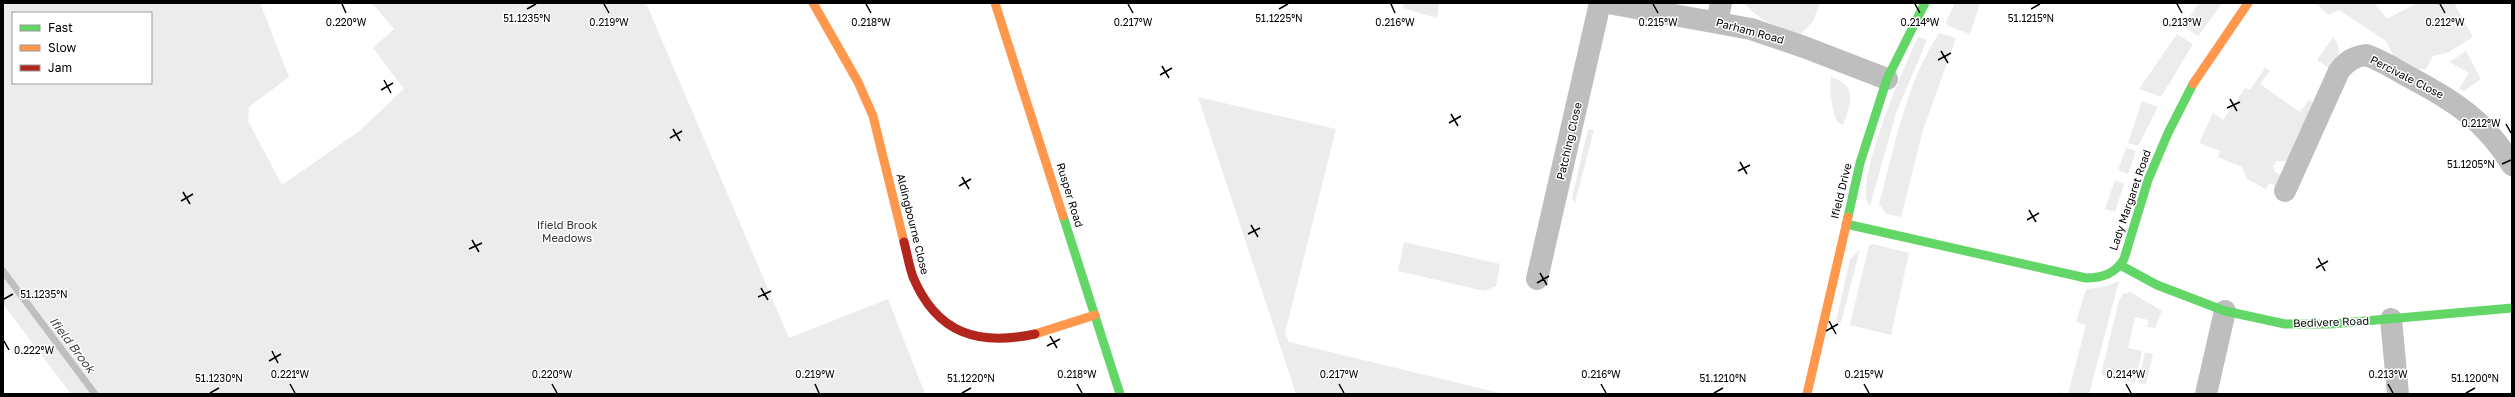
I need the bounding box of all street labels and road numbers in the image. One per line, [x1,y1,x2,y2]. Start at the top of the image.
street label: Parham Road [1715,15,1786,46]
street label: Percivale Close [2368,52,2446,101]
street label: Patching Close [1553,101,1584,181]
street label: Lady Margaret Road [2106,148,2153,252]
street label: Rusper Road [1054,161,1086,229]
street label: Ifield Drive [1827,162,1854,220]
street label: Aldingbourne Close [895,172,932,276]
street label: Bedivere Road [2293,314,2369,329]

